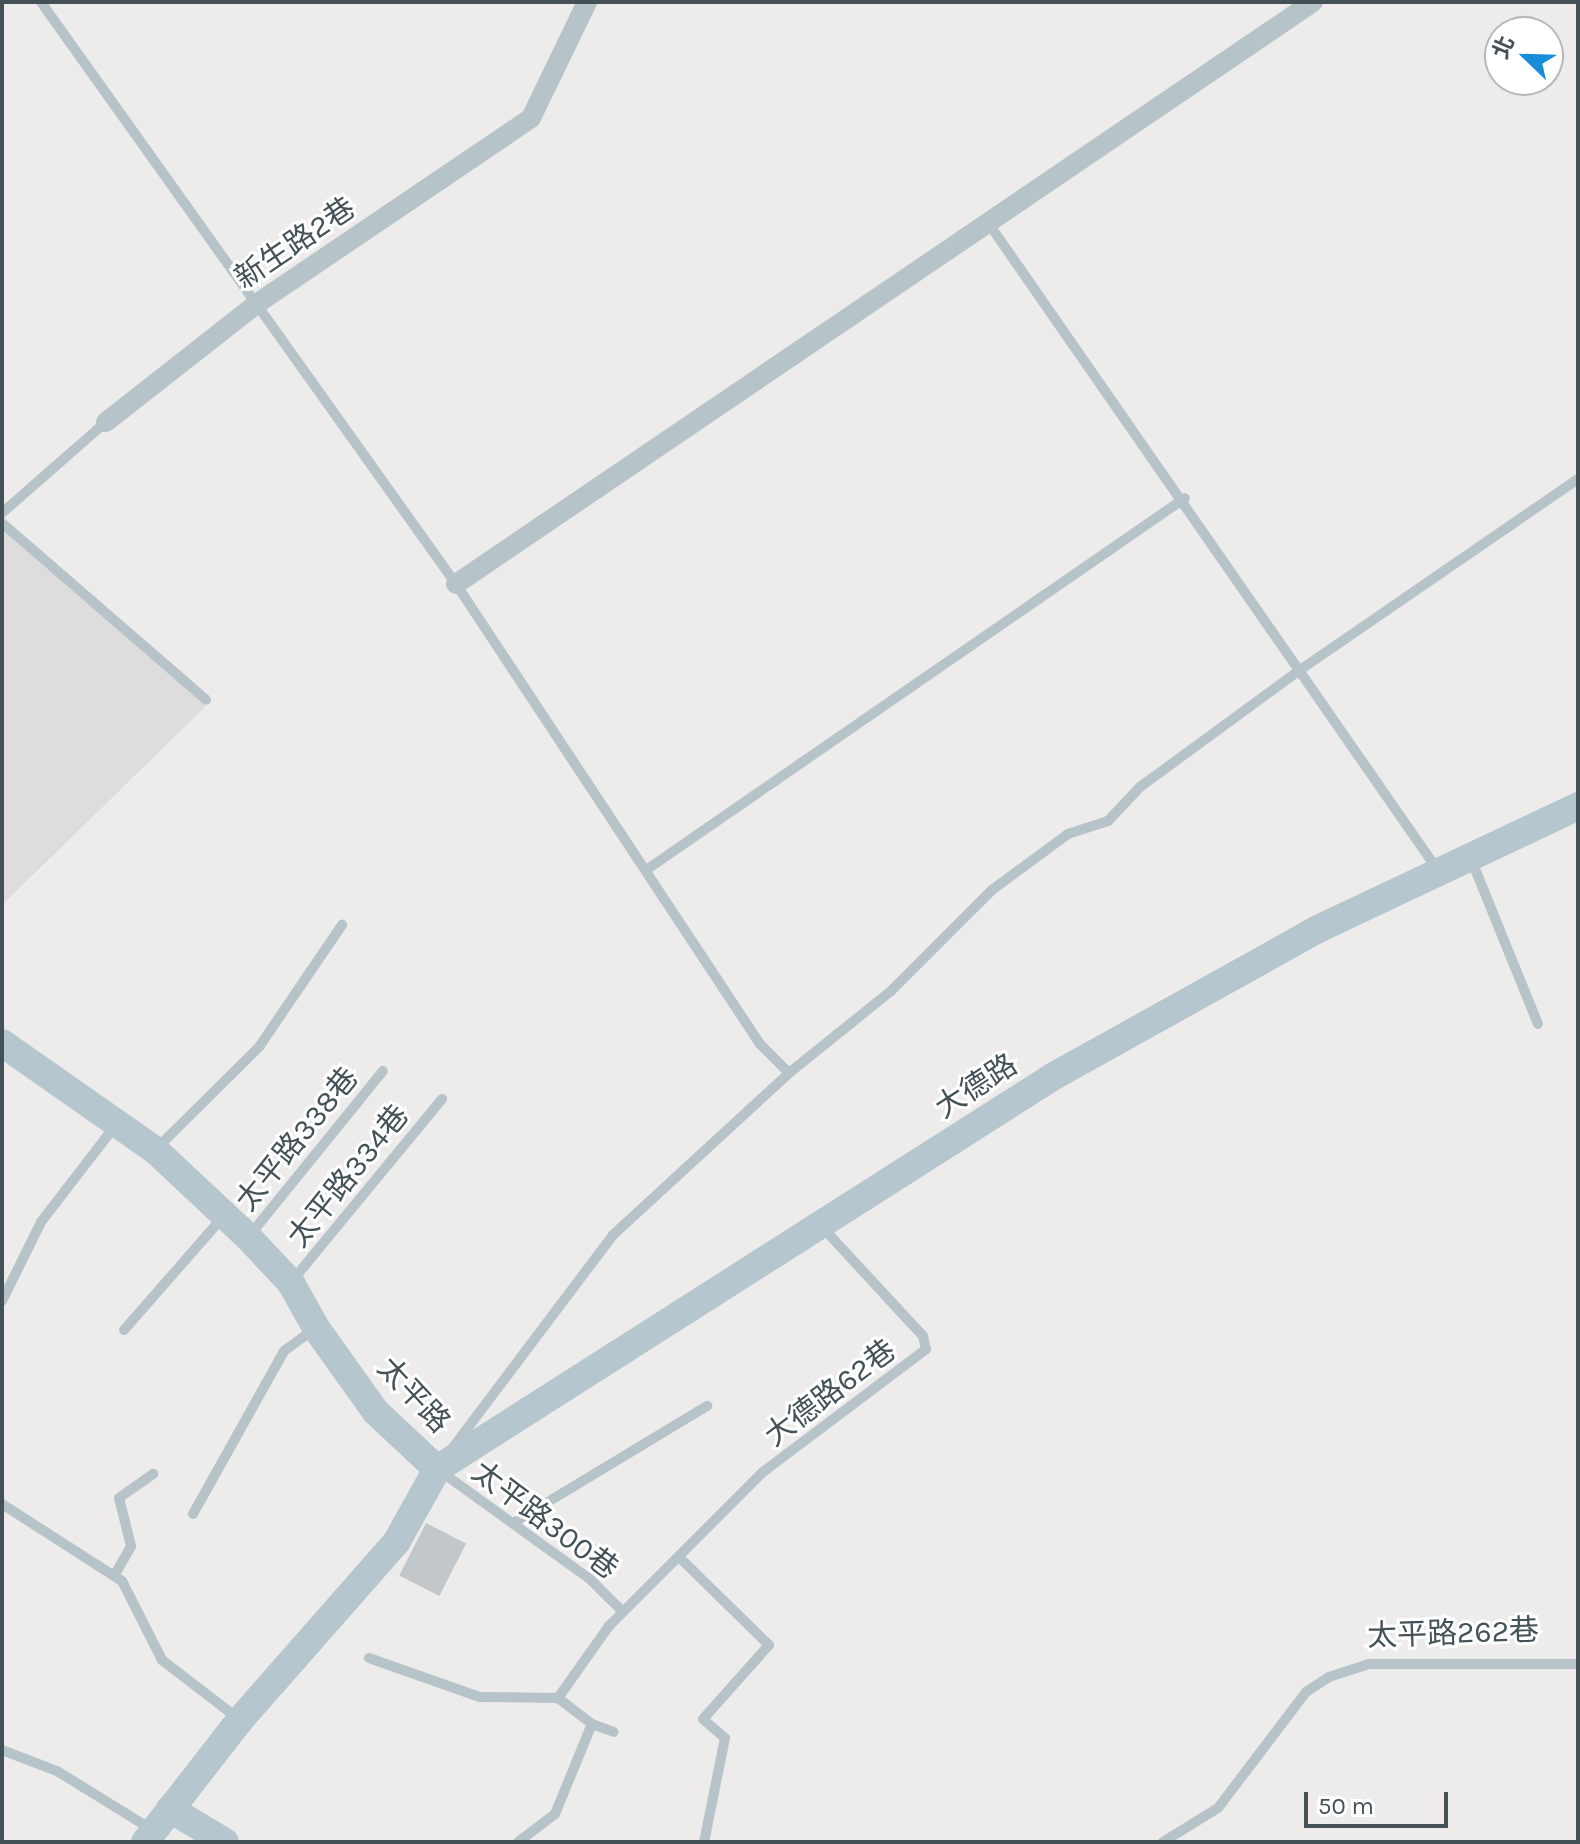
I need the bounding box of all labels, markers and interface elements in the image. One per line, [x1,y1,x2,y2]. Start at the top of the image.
north arrow [1484,16,1564,96]
text: 北 [1487,32,1520,63]
street label: 新生路2巷 [228,190,362,296]
street label: 大德路 [928,1046,1024,1126]
street label: 太平路338巷 [228,1060,366,1218]
street label: 太平路334巷 [280,1098,416,1254]
street label: 大德路62巷 [757,1332,903,1454]
street label: 太平路 [370,1350,458,1440]
street label: 太平路300巷 [465,1453,625,1587]
street label: 太平路262巷 [1366,1612,1540,1654]
scale bar [1308,1776,1452,1826]
text: 50 m [1318,1792,1374,1820]

